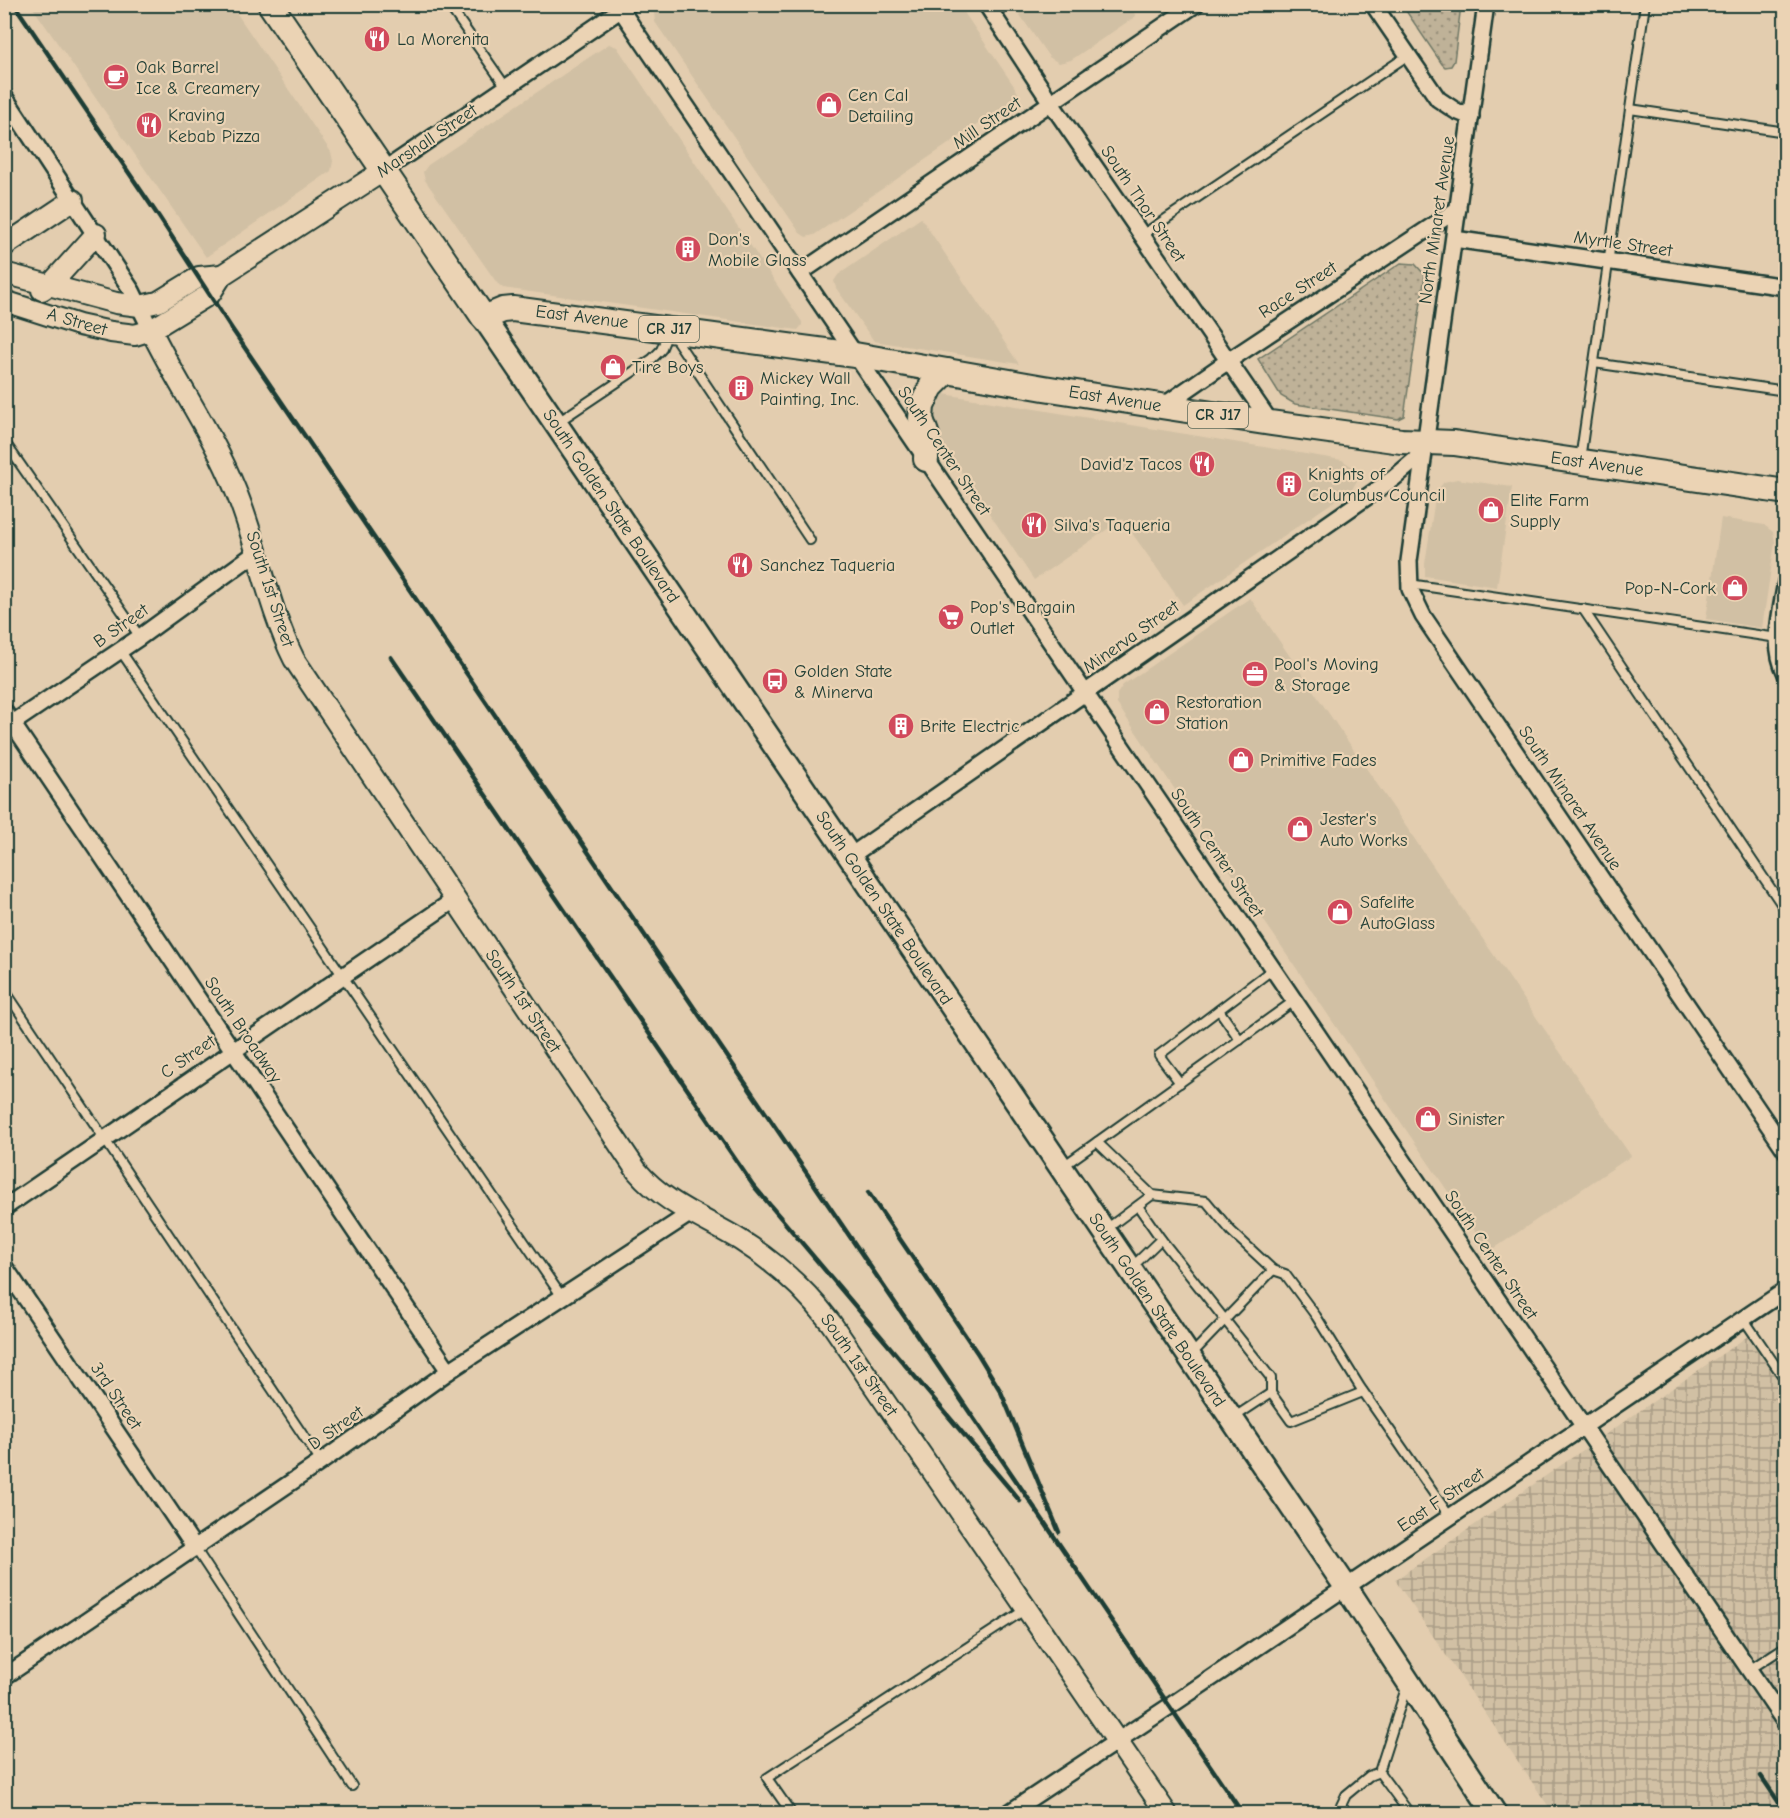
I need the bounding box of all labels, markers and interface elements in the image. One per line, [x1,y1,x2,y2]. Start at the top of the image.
restaurant icon: La Morenita [362,24,392,54]
place label: La Morenita [397,29,489,50]
place label: Oak Barrel Ice & Creamery [136,57,261,99]
cafe icon: Oak Barrel Ice & Creamery [101,62,131,92]
place label: Cen Cal Detailing [848,85,914,127]
shop icon: Cen Cal Detailing [814,90,844,120]
street label: Mill Street [949,92,1026,154]
street label: Marshall Street [373,99,482,182]
place label: Kraving Kebab Pizza [168,105,260,147]
restaurant icon: Kraving Kebab Pizza [134,110,164,140]
street label: North Minaret Avenue [1415,135,1459,305]
street label: South Thor Street [1096,142,1190,267]
street label: Myrtle Street [1572,227,1675,261]
place label: Don's Mobile Glass [708,229,806,271]
building icon: Don's Mobile Glass [673,234,703,264]
street label: Race Street [1255,257,1342,323]
street label: East Avenue [534,301,630,333]
street label: A Street [45,303,110,341]
road number: CR J17 [639,316,699,342]
shop icon: Tire Boys [598,352,628,382]
place label: Tire Boys [632,357,703,378]
place label: Mickey Wall Painting, Inc. [760,368,859,410]
building icon: Mickey Wall Painting, Inc. [726,373,756,403]
street label: East Avenue [1067,381,1163,417]
street label: South Center Street [893,382,995,520]
road number: CR J17 [1188,402,1248,428]
street label: South Golden State Boulevard [538,405,684,607]
street label: East Avenue [1549,447,1645,481]
restaurant icon: David'z Tacos [1187,449,1217,479]
place label: David'z Tacos [1080,454,1182,475]
place label: Knights of Columbus Council [1308,464,1445,506]
building icon: Knights of Columbus Council [1274,469,1304,499]
place label: Elite Farm Supply [1510,490,1589,532]
shop icon: Elite Farm Supply [1476,495,1506,525]
restaurant icon: Silva's Taqueria [1019,510,1049,540]
place label: Silva's Taqueria [1054,515,1170,536]
street label: South 1st Street [241,529,299,650]
restaurant icon: Sanchez Taqueria [725,550,755,580]
place label: Sanchez Taqueria [760,555,895,576]
shop icon: Pop-N-Cork [1720,573,1750,603]
place label: Pop-N-Cork [1625,578,1716,599]
street label: Minerva Street [1079,596,1184,678]
place label: Pop's Bargain Outlet [970,597,1075,639]
street label: B Street [89,599,153,652]
supermarket icon: Pop's Bargain Outlet [936,602,966,632]
place label: Pool's Moving & Storage [1274,654,1379,696]
office icon: Pool's Moving & Storage [1240,659,1270,689]
place label: Golden State & Minerva [794,661,892,703]
bus stop icon: Golden State & Minerva [760,666,790,696]
place label: Restoration Station [1176,692,1262,734]
shop icon: Restoration Station [1142,697,1172,727]
building icon: Brite Electric [886,711,916,741]
place label: Brite Electric [920,716,1020,737]
street label: South Minaret Avenue [1514,722,1626,874]
shop icon: Primitive Fades [1226,745,1256,775]
place label: Primitive Fades [1260,750,1376,771]
street label: South Center Street [1166,784,1268,922]
street label: South Golden State Boulevard [811,807,957,1009]
place label: Jester's Auto Works [1320,809,1408,851]
shop icon: Jester's Auto Works [1285,814,1315,844]
place label: Safelite AutoGlass [1360,892,1435,934]
shop icon: Safelite AutoGlass [1325,897,1355,927]
street label: South 1st Street [481,945,566,1057]
street label: South Broadway [200,973,287,1088]
street label: C Street [157,1030,220,1083]
shop icon: Sinister [1413,1104,1443,1134]
place label: Sinister [1448,1109,1505,1130]
street label: South Center Street [1440,1186,1542,1324]
street label: South Golden State Boulevard [1084,1209,1230,1411]
street label: South 1st Street [816,1310,903,1421]
street label: 3rd Street [86,1358,147,1434]
street label: D Street [304,1401,368,1454]
street label: East F Street [1394,1463,1489,1537]

